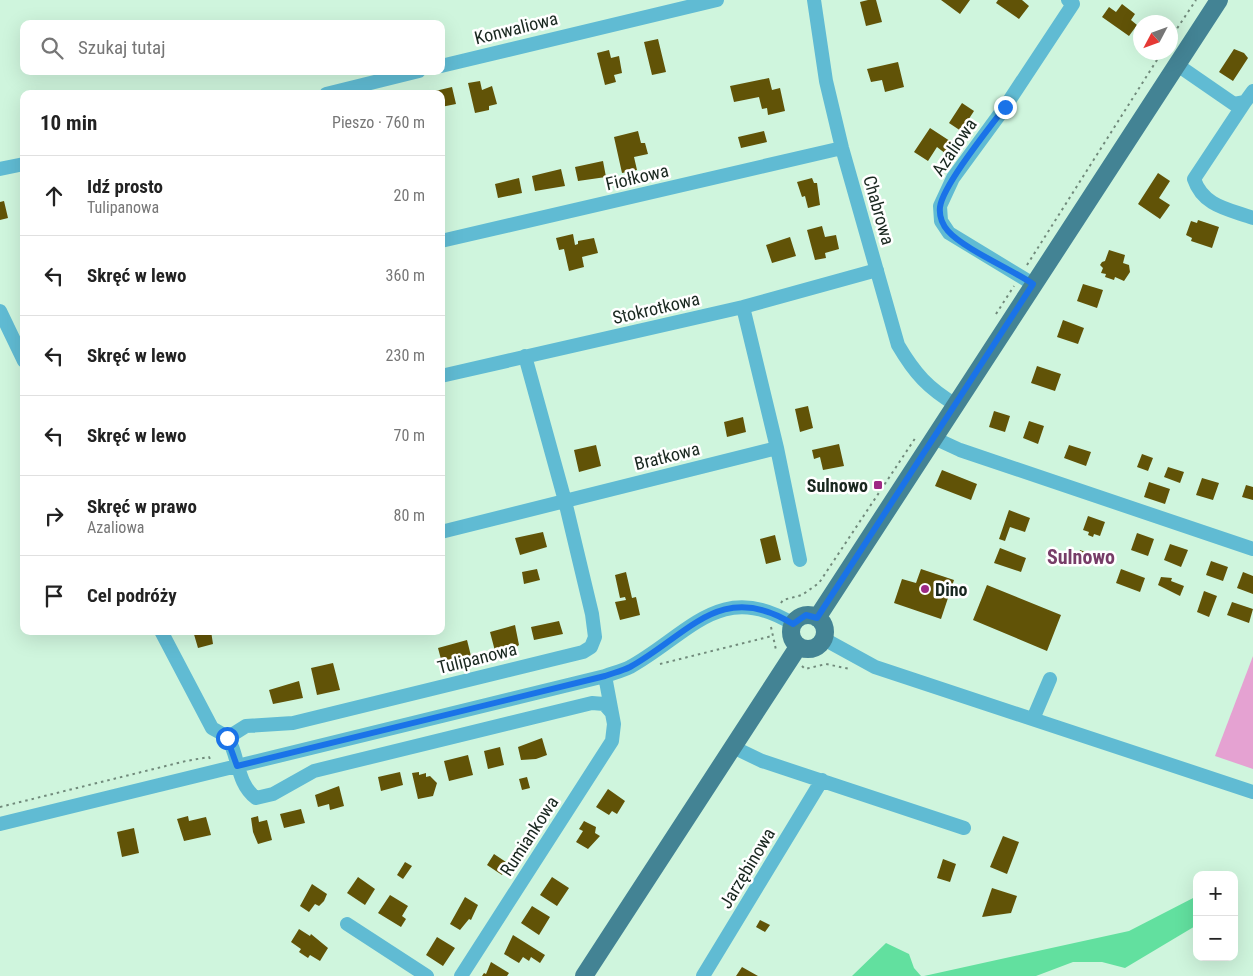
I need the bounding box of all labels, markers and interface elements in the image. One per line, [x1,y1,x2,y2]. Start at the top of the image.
street label: Konwaliowa [472,7,560,49]
north arrow [1133,15,1178,60]
search box [20,20,445,75]
icon: search [38,34,66,62]
text: Szukaj tutaj [78,36,165,59]
route end [994,96,1017,119]
text: 10 min [40,111,97,135]
text: Pieszo · 760 m [332,113,425,132]
street label: Azaliowa [927,114,981,180]
street label: Fiołkowa [604,160,670,194]
street label: Chabrowa [859,173,899,247]
text: Idź prosto [87,175,163,198]
icon: ahead [40,182,68,210]
text: 20 m [393,186,425,205]
text: Tulipanowa [87,198,159,217]
icon: left [40,262,68,290]
text: Skręć w lewo [87,264,186,287]
text: 360 m [386,266,425,285]
street label: Stokrotkowa [610,288,702,328]
icon: left [40,342,68,370]
text: Skręć w lewo [87,344,186,367]
text: 230 m [386,346,425,365]
icon: left [40,422,68,450]
text: Skręć w lewo [87,424,186,447]
text: 70 m [393,426,425,445]
street label: Bratkowa [632,438,702,474]
place label: Sulnowo [807,475,868,496]
marker: Sulnowo [872,479,884,491]
text: Skręć w prawo [87,495,197,518]
icon: right [40,502,68,530]
text: 80 m [393,506,425,525]
text: Azaliowa [87,518,144,537]
district label: Sulnowo [1047,545,1115,569]
place label: Dino [935,579,968,600]
icon: arrive [40,582,68,610]
marker: Dino [919,583,931,595]
text: Cel podróży [87,584,177,607]
street label: Tulipanowa [435,638,519,678]
route start [216,727,239,750]
street label: Rumiankowa [495,792,563,880]
street label: Jarzębinowa [715,824,779,912]
map controls [1193,871,1238,961]
button: + [1193,871,1238,916]
button: − [1193,916,1238,961]

